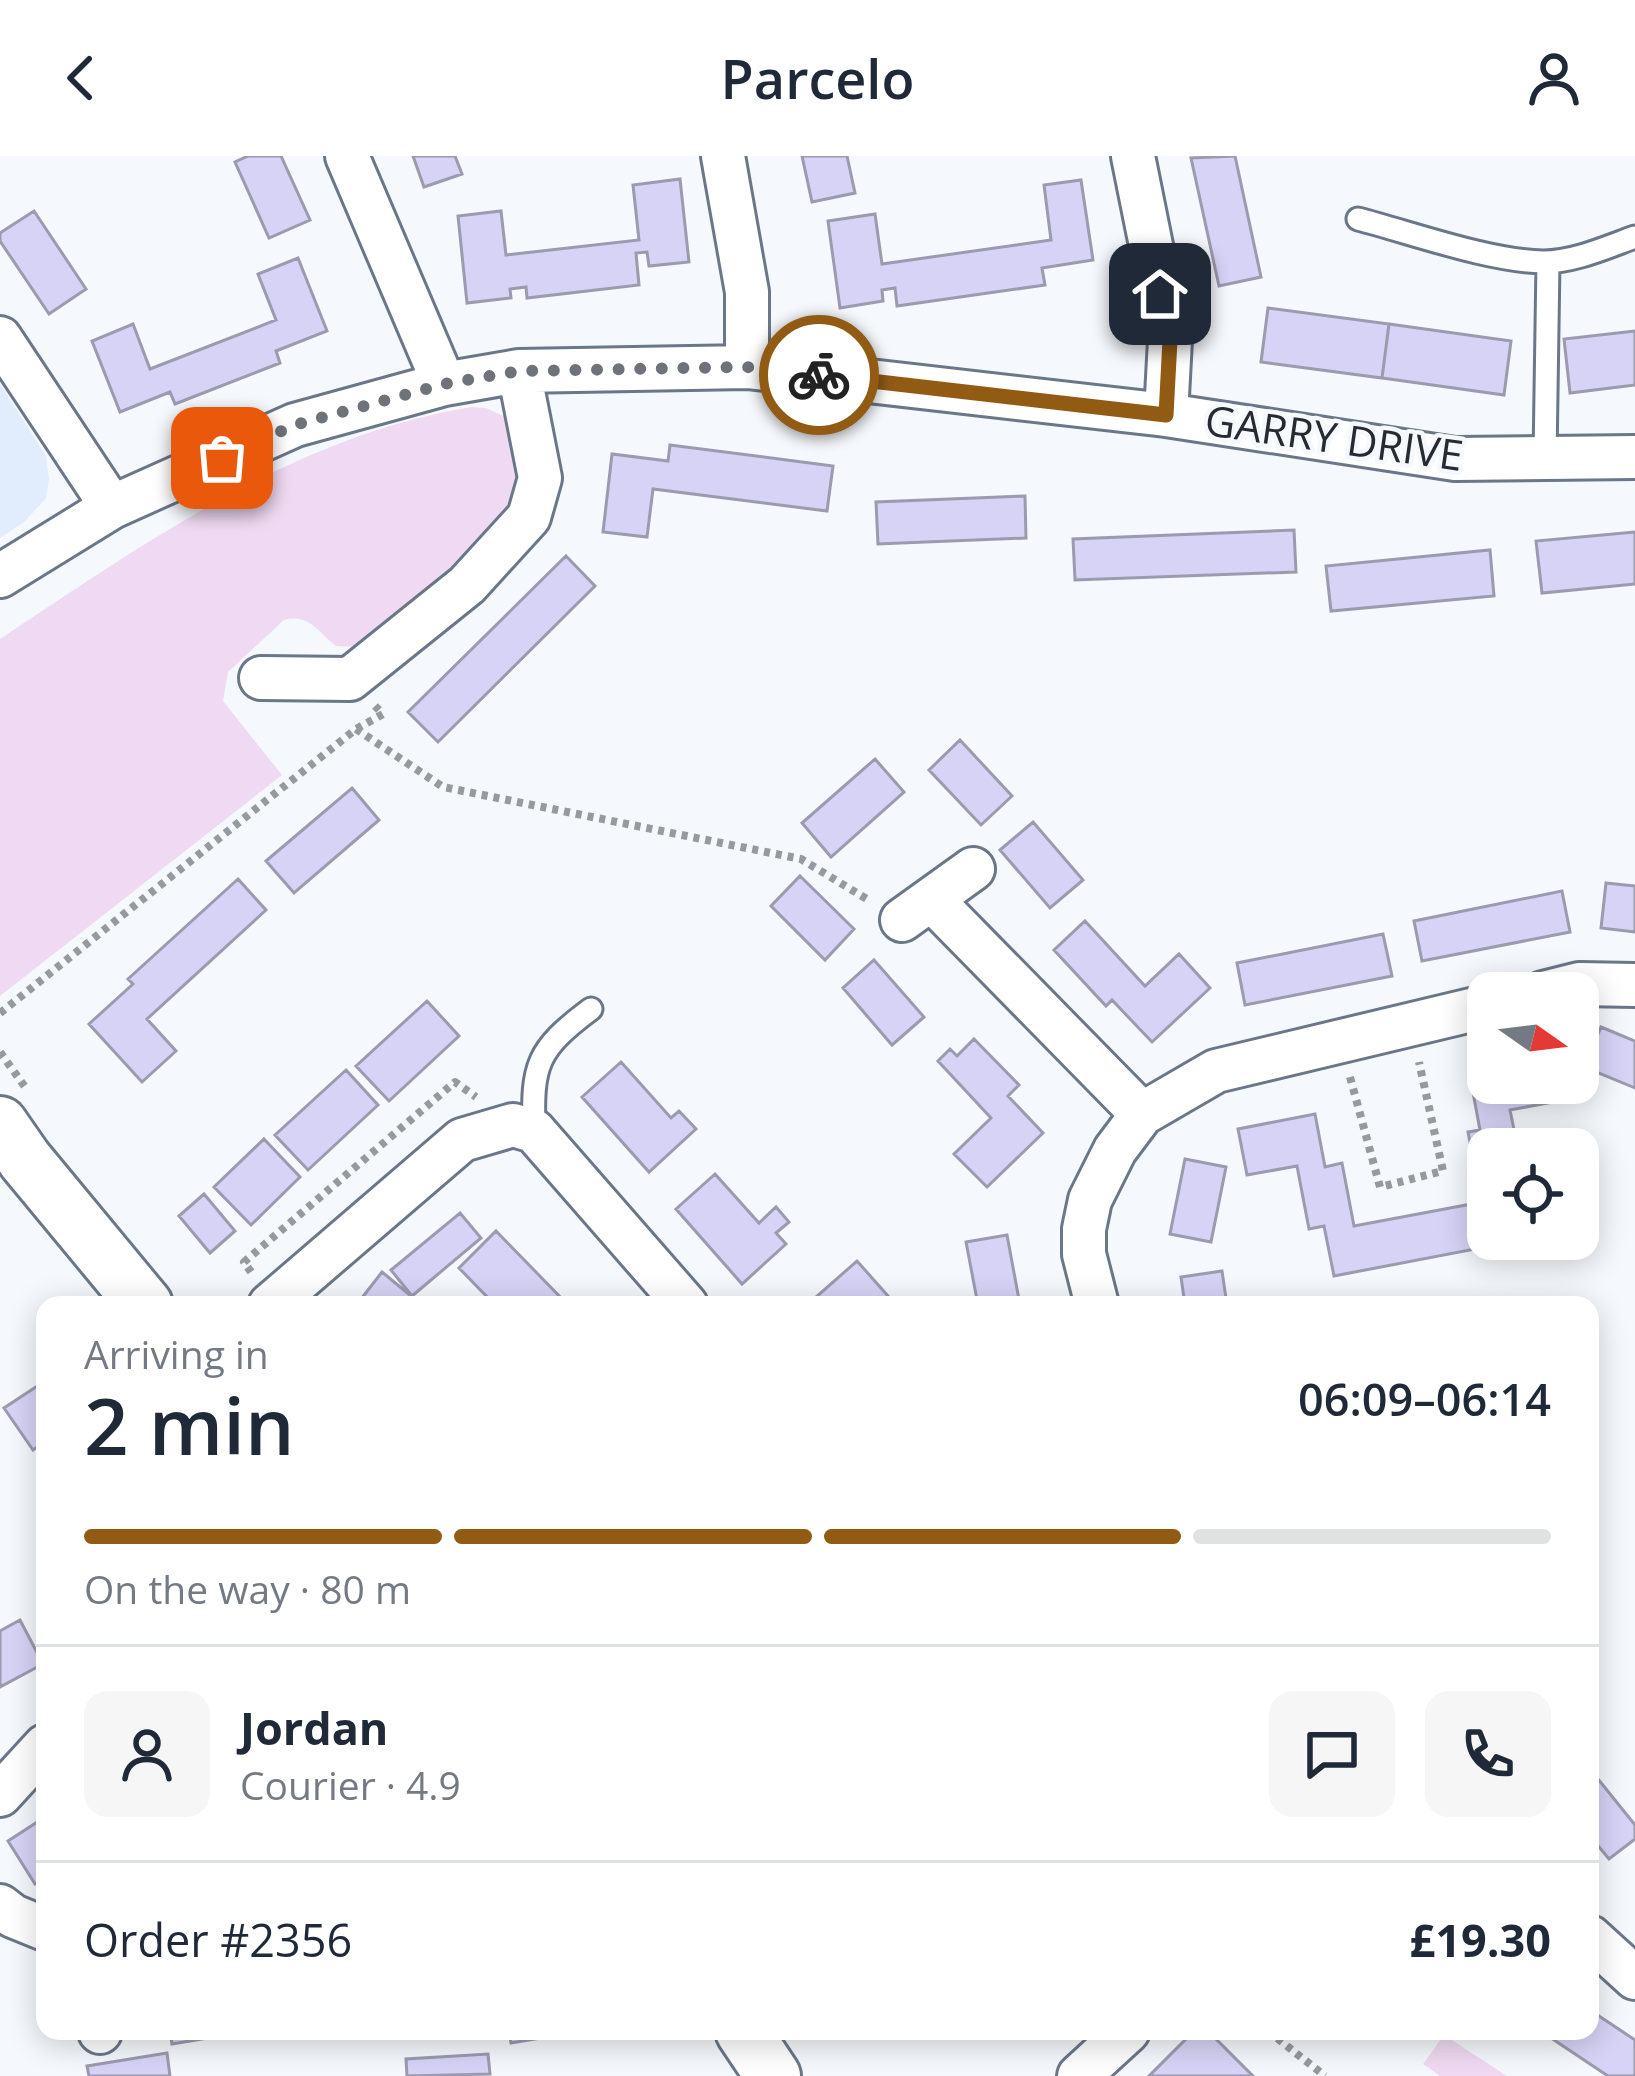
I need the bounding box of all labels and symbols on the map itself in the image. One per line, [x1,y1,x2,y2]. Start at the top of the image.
pin [1109,243,1211,345]
courier [759,315,879,435]
street label: GARRY DRIVE [1202,390,1467,483]
pin [171,407,273,509]
north arrow [1467,972,1599,1104]

